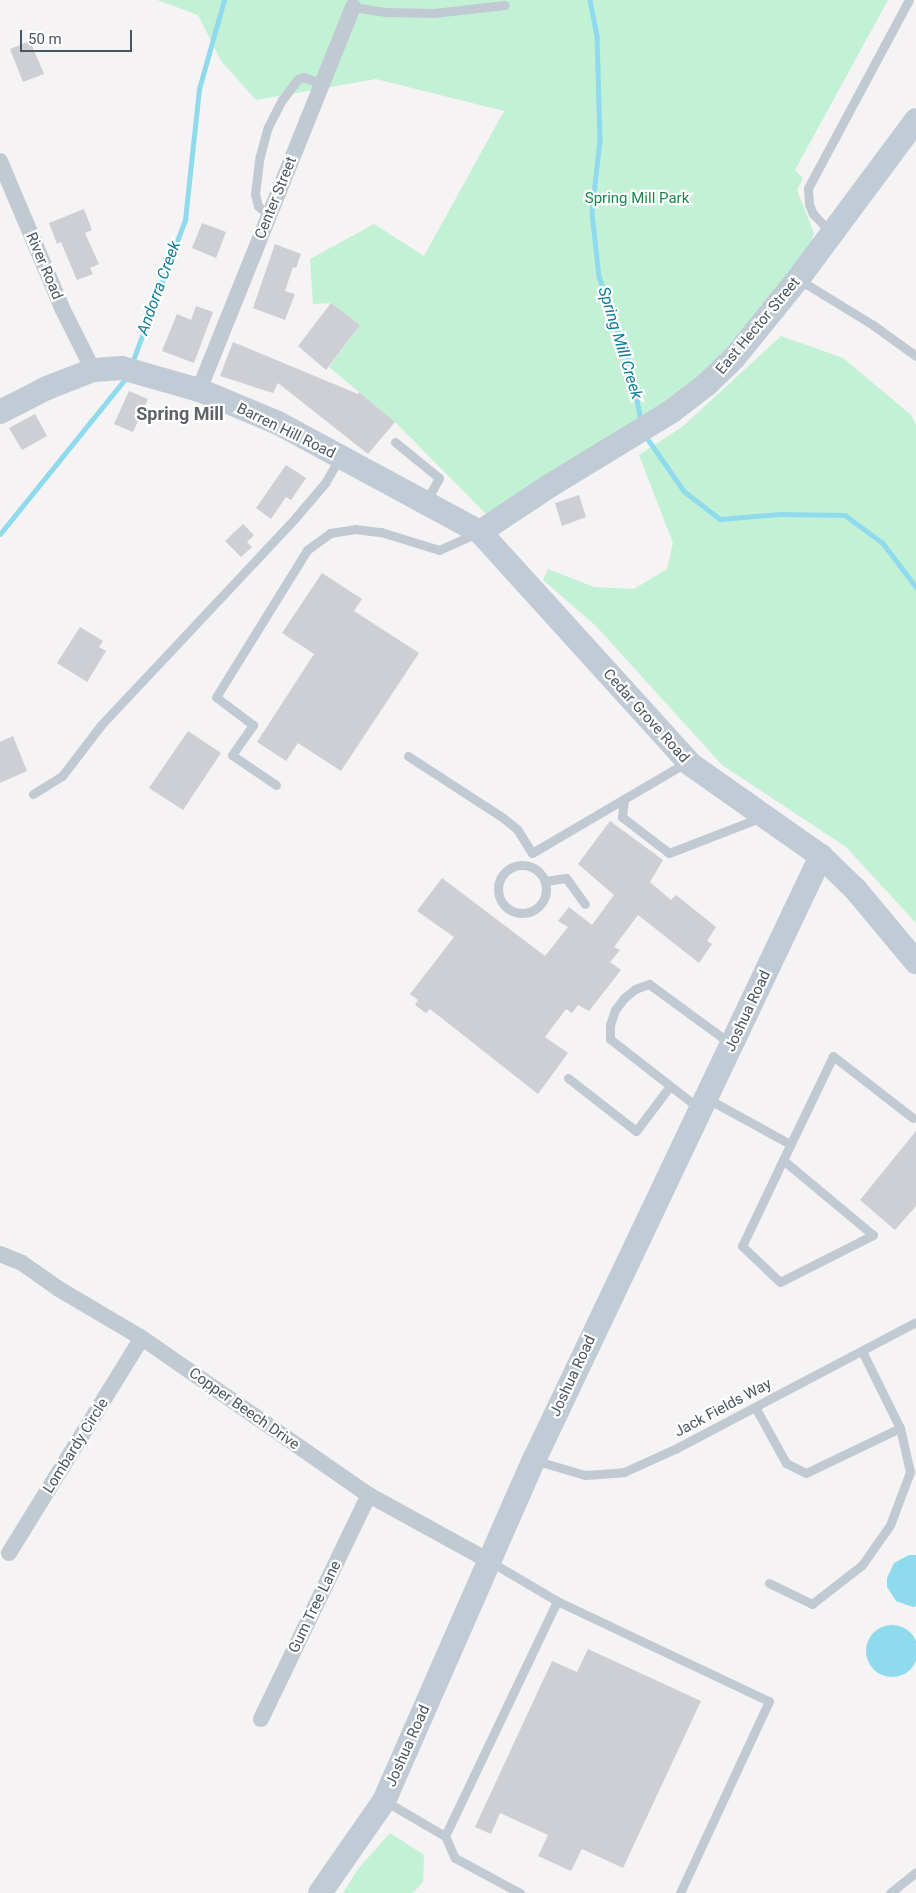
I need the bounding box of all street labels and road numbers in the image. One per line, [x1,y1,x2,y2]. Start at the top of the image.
street label: Center Street [251,154,301,242]
street label: River Road [22,230,66,302]
street label: East Hector Street [712,274,804,378]
street label: Barren Hill Road [234,399,338,463]
street label: Cedar Grove Road [599,665,693,767]
street label: Joshua Road [721,968,775,1054]
street label: Joshua Road [546,1333,600,1419]
street label: Copper Beech Drive [185,1364,303,1454]
street label: Jack Fields Way [671,1375,775,1441]
street label: Lombardy Circle [40,1395,112,1497]
street label: Gum Tree Lane [285,1558,345,1656]
street label: Joshua Road [382,1702,434,1790]

